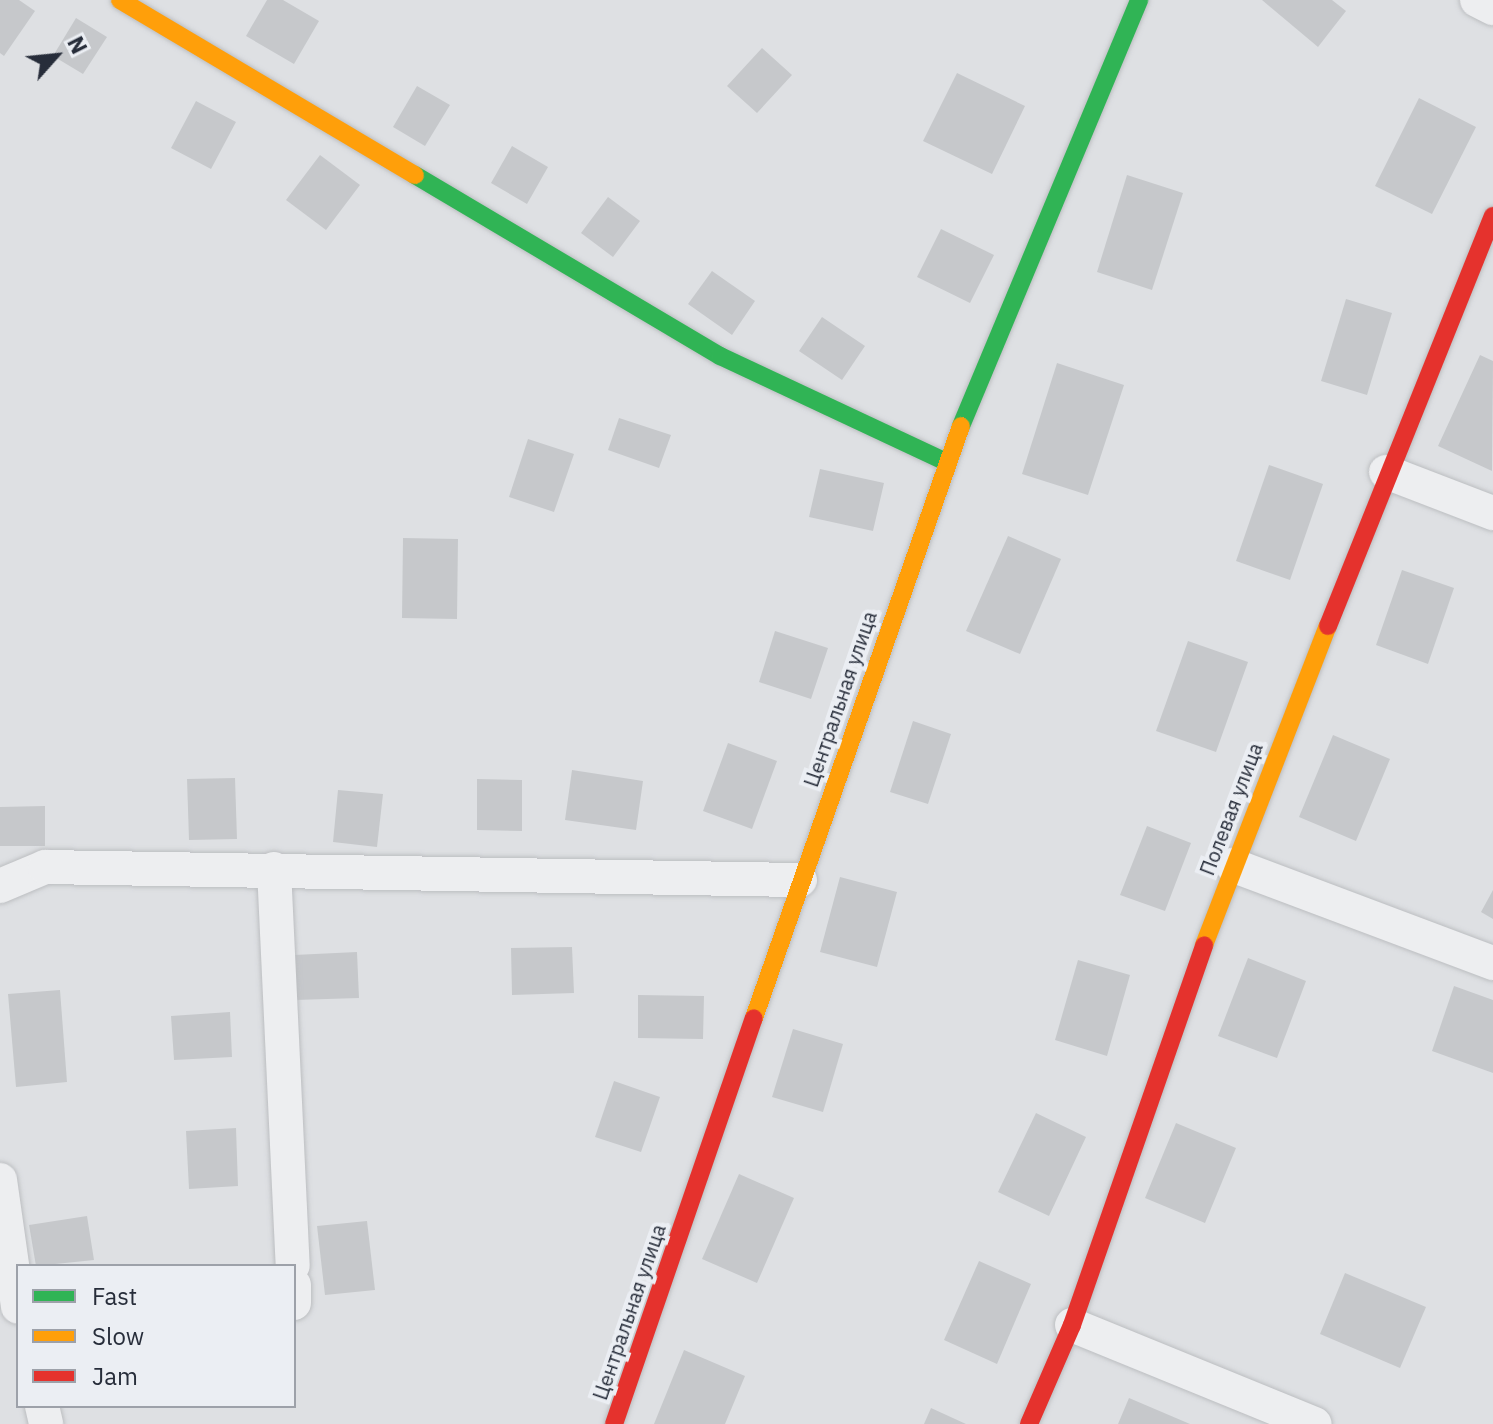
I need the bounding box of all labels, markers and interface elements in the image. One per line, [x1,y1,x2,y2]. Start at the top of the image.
north arrow [16,16,96,96]
text: N [61,31,94,59]
street label: Центральная улица [799,608,881,790]
street label: Полевая улица [1195,739,1267,879]
street label: Центральная улица [588,1221,670,1403]
legend [16,1264,296,1408]
text: Fast [92,1280,137,1312]
text: Slow [92,1320,144,1352]
text: Jam [92,1360,138,1392]

